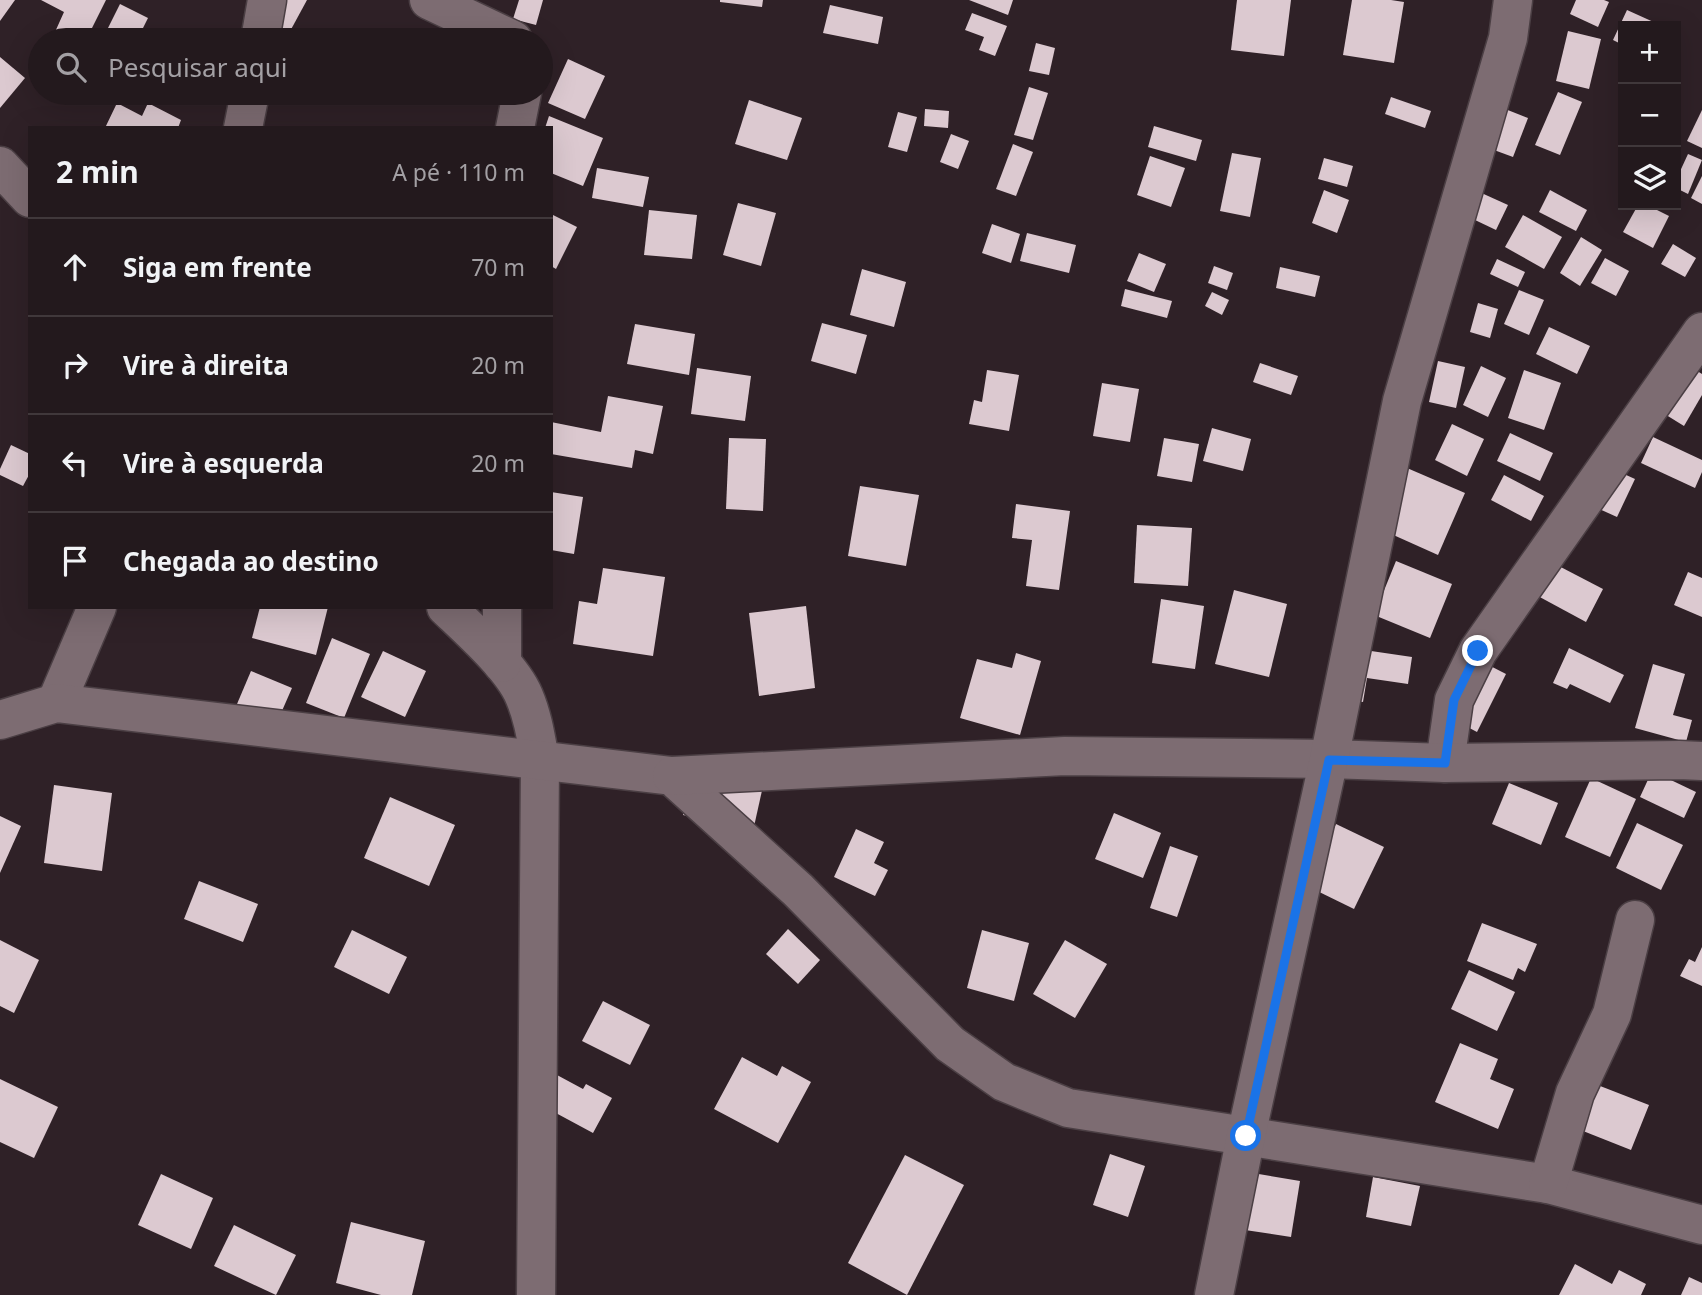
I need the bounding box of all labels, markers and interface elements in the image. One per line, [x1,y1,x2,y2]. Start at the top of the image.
map controls [1618,21,1681,210]
button: + [1618,21,1681,84]
search box [28,28,553,105]
icon: search [52,48,90,86]
text: Pesquisar aqui [108,49,288,85]
button: − [1618,84,1681,147]
button: layers [1618,147,1681,210]
text: 2 min [56,151,139,192]
text: A pé · 110 m [392,156,525,188]
icon: ahead [56,248,94,286]
text: Siga em frente [123,249,312,285]
text: 70 m [471,251,525,283]
icon: right [56,346,94,384]
text: Vire à direita [123,347,289,383]
text: 20 m [471,349,525,381]
icon: left [56,444,94,482]
text: Vire à esquerda [123,445,324,481]
text: 20 m [471,447,525,479]
icon: arrive [56,542,94,580]
text: Chegada ao destino [123,543,379,579]
route end [1462,635,1493,666]
route start [1230,1120,1261,1151]

